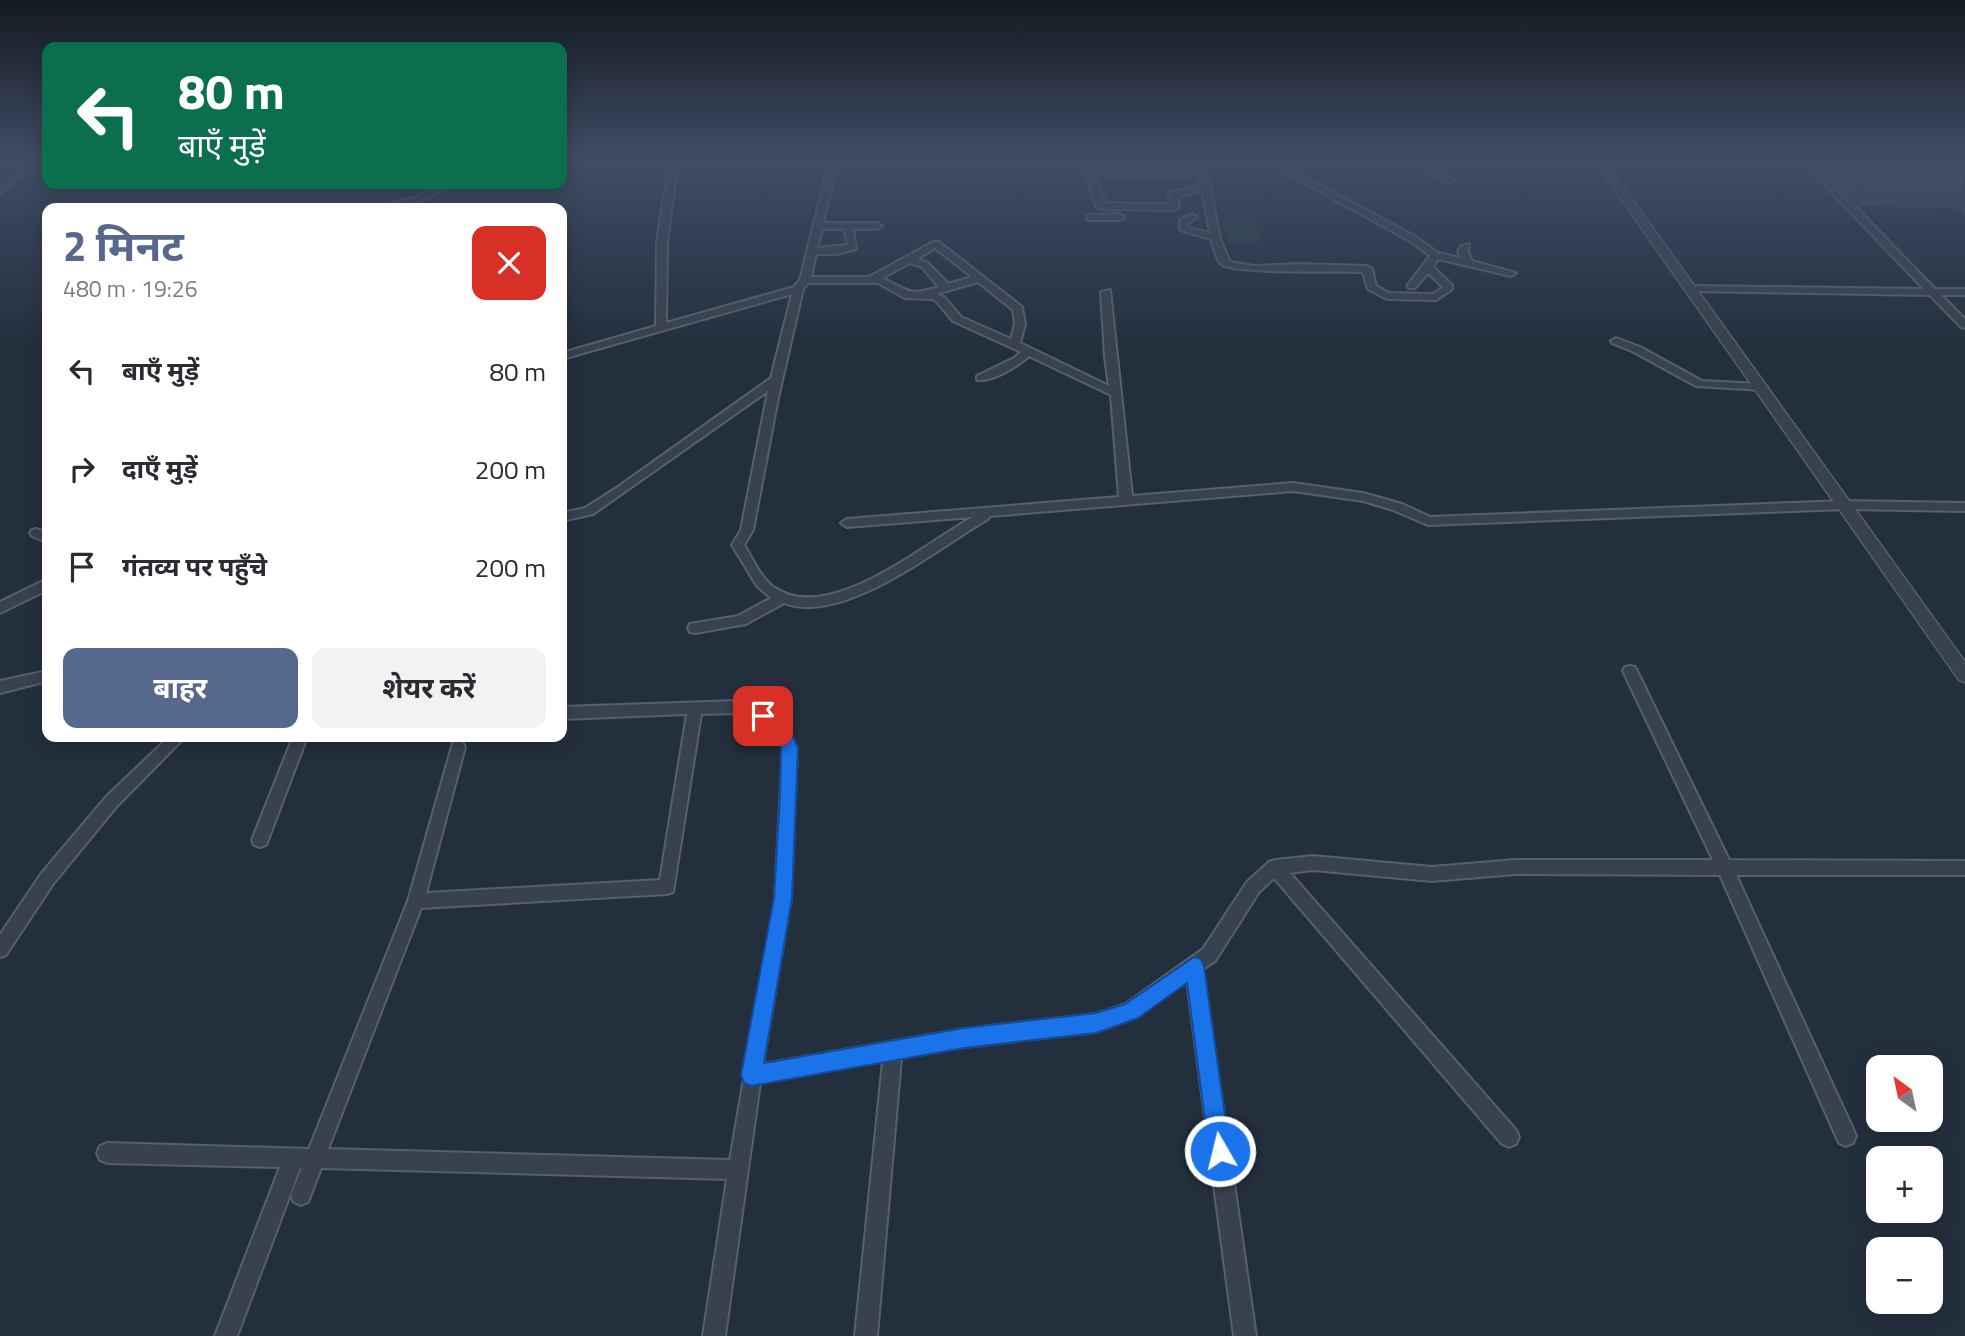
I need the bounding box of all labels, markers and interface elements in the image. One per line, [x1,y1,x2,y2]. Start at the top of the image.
text: 80 m [178,53,285,128]
icon: left [63,70,154,161]
text: बाएँ मुड़ें [178,121,266,169]
text: 2 मिनट [63,213,184,277]
button: close [472,226,546,300]
text: 480 m · 19:26 [63,271,198,306]
text: बाएँ मुड़ें [122,351,199,390]
icon: left [63,352,101,390]
text: 80 m [489,352,546,391]
text: दाएँ मुड़ें [122,449,198,488]
icon: right [63,450,101,488]
text: 200 m [475,450,546,489]
text: गंतव्य पर पहुँचे [122,547,267,586]
icon: arrive [63,548,101,586]
text: 200 m [475,548,546,587]
button: बाहर [63,648,298,728]
button: शेयर करें [312,648,546,728]
pin [733,686,793,746]
icon: arrive [744,697,782,735]
north arrow [1866,1055,1942,1132]
map controls [1866,1055,1943,1314]
position arrow [1183,1114,1257,1188]
button: + [1866,1146,1943,1223]
button: − [1866,1237,1943,1314]

